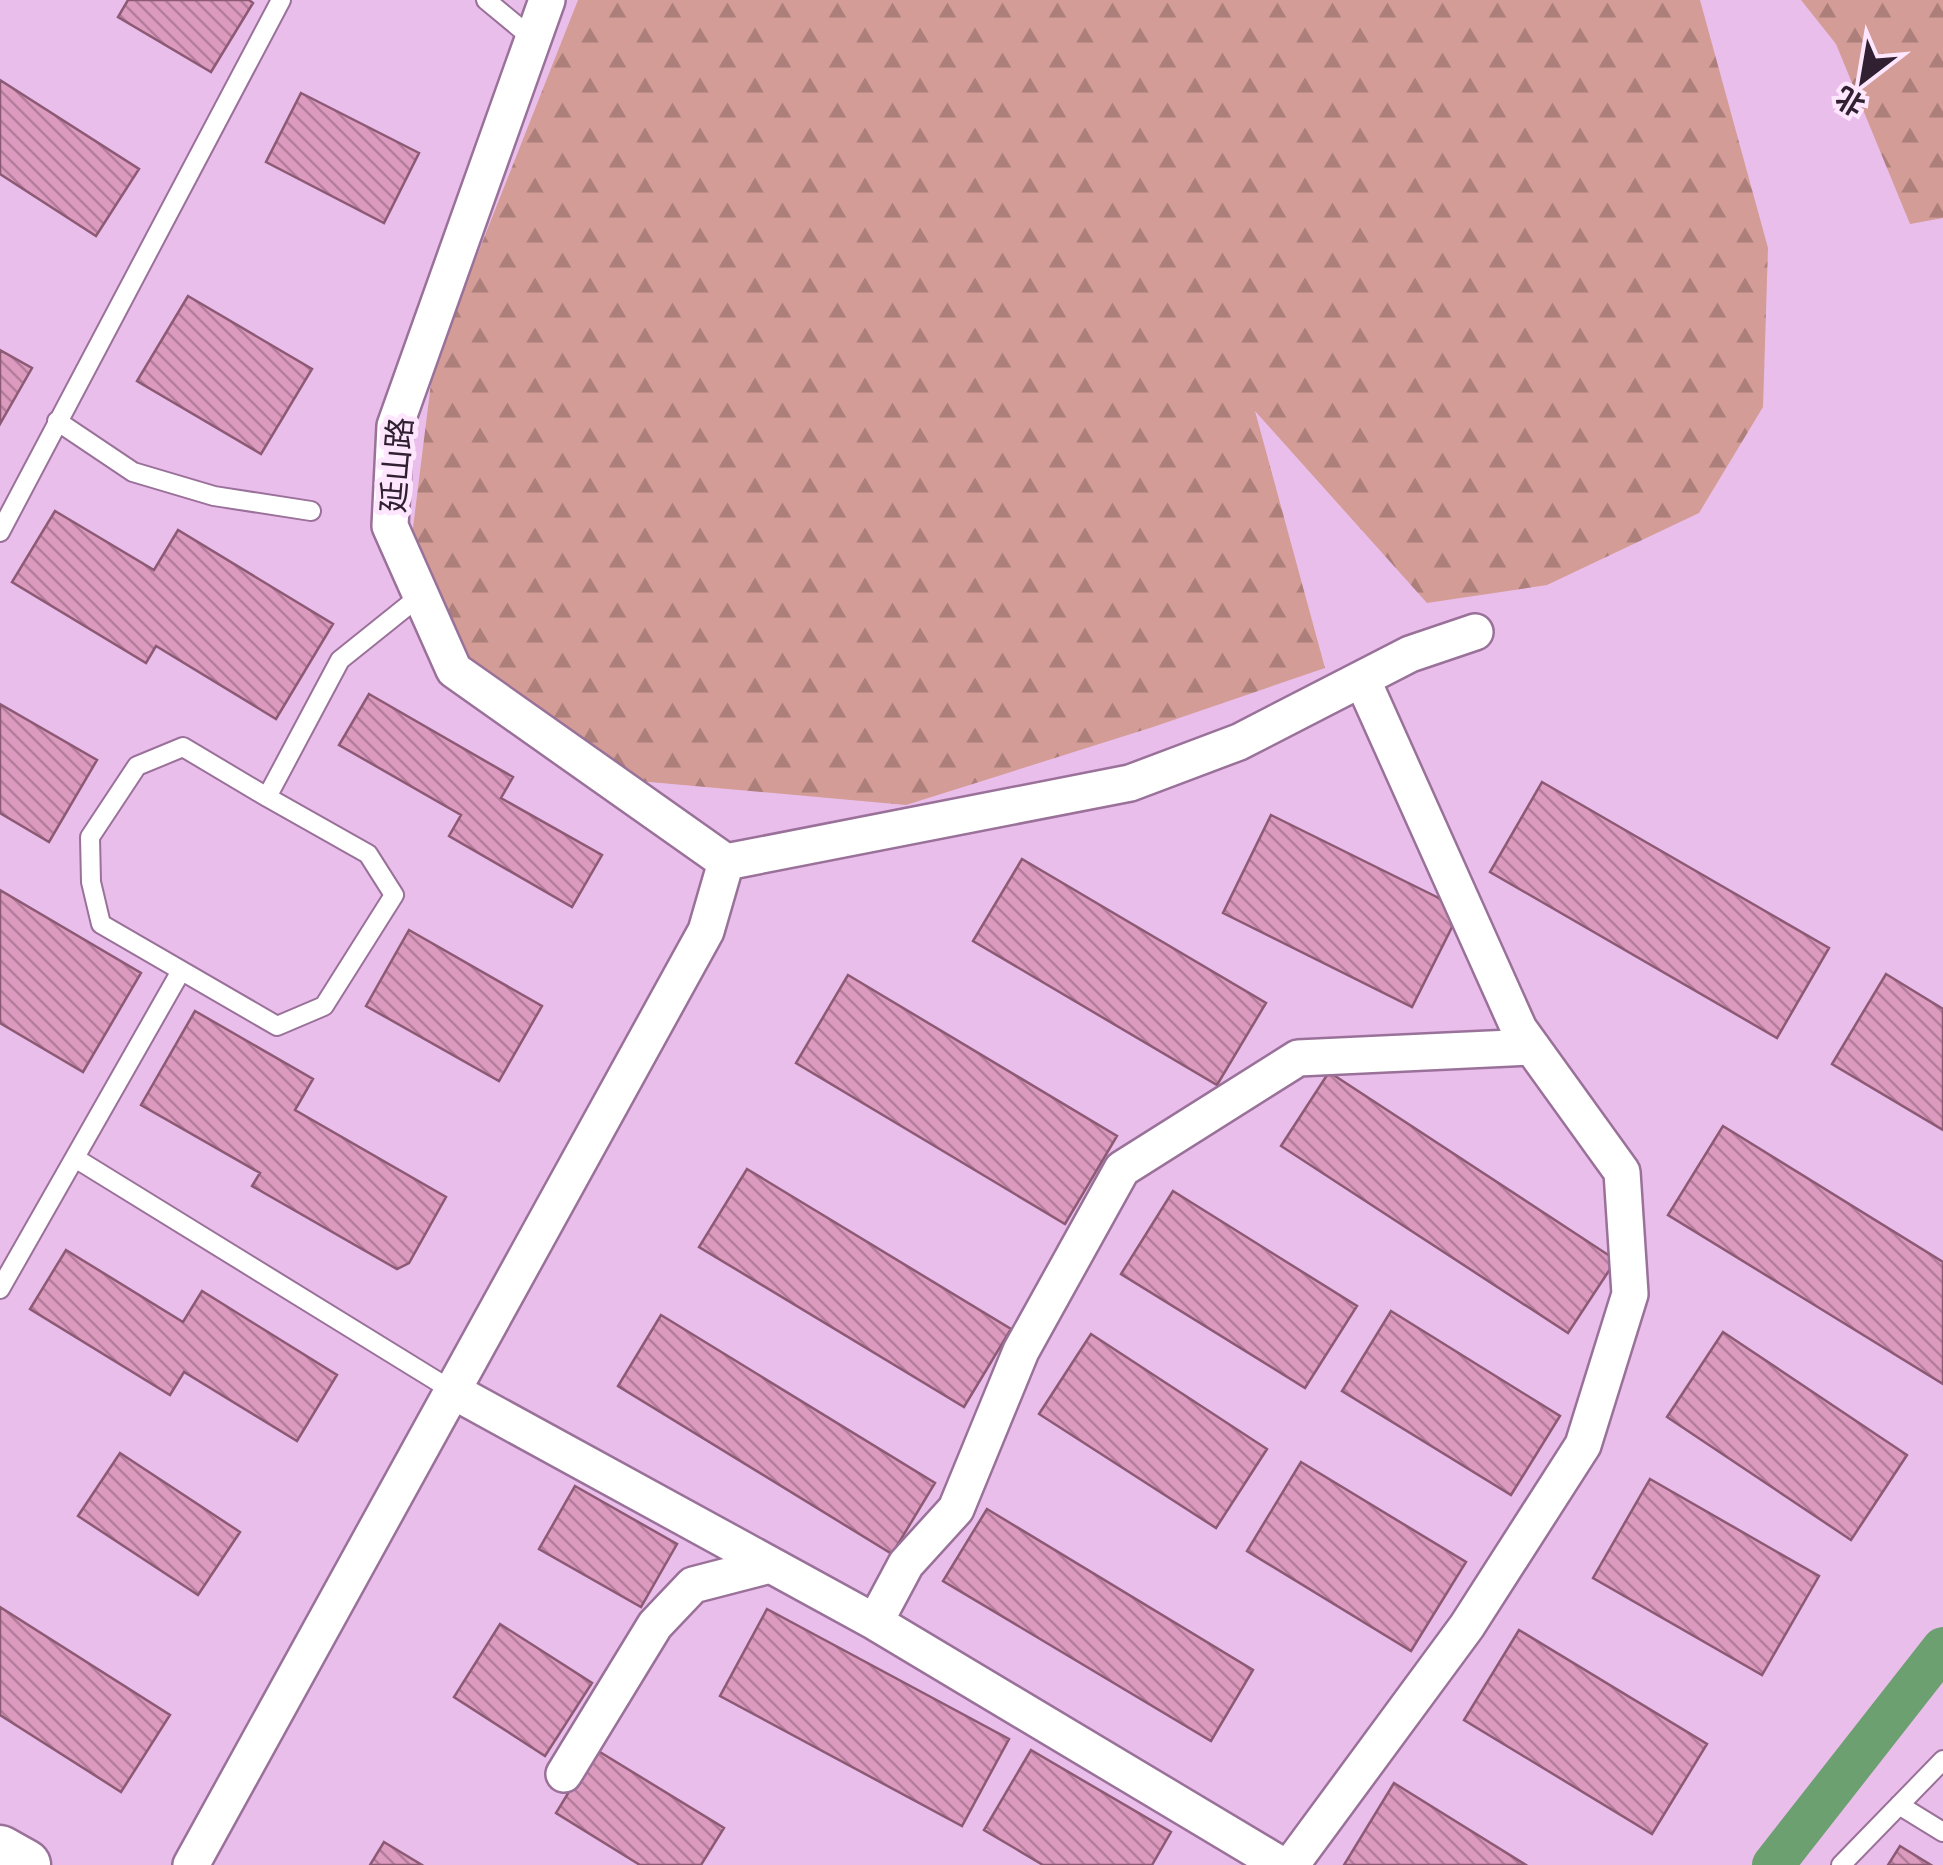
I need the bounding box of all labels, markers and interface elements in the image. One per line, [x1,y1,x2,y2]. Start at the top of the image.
north arrow [1813,30,1913,130]
text: 北 [1828,79,1871,125]
street label: 延山路 [371,415,421,515]

